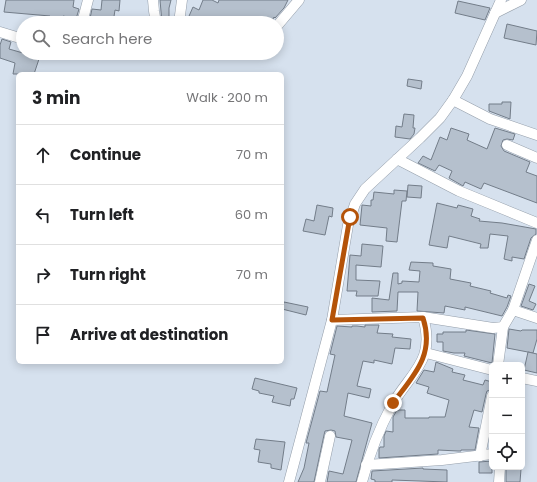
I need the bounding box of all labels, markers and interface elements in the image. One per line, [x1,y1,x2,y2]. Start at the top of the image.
search box [16,16,284,60]
icon: search [30,27,52,49]
text: Search here [62,28,152,49]
text: 3 min [32,86,80,110]
text: Walk · 200 m [186,88,268,107]
icon: ahead [32,144,54,166]
text: Continue [70,144,141,165]
text: 70 m [236,145,268,164]
icon: left [32,204,54,226]
text: Turn left [70,204,134,225]
text: 60 m [235,205,268,224]
route start [341,208,359,226]
icon: right [32,264,54,286]
text: Turn right [70,264,146,285]
text: 70 m [236,265,268,284]
icon: arrive [32,324,54,346]
text: Arrive at destination [70,324,228,345]
map controls [489,362,525,470]
button: + [489,362,525,398]
route end [384,394,402,412]
button: − [489,398,525,434]
button: locate [489,434,525,470]

